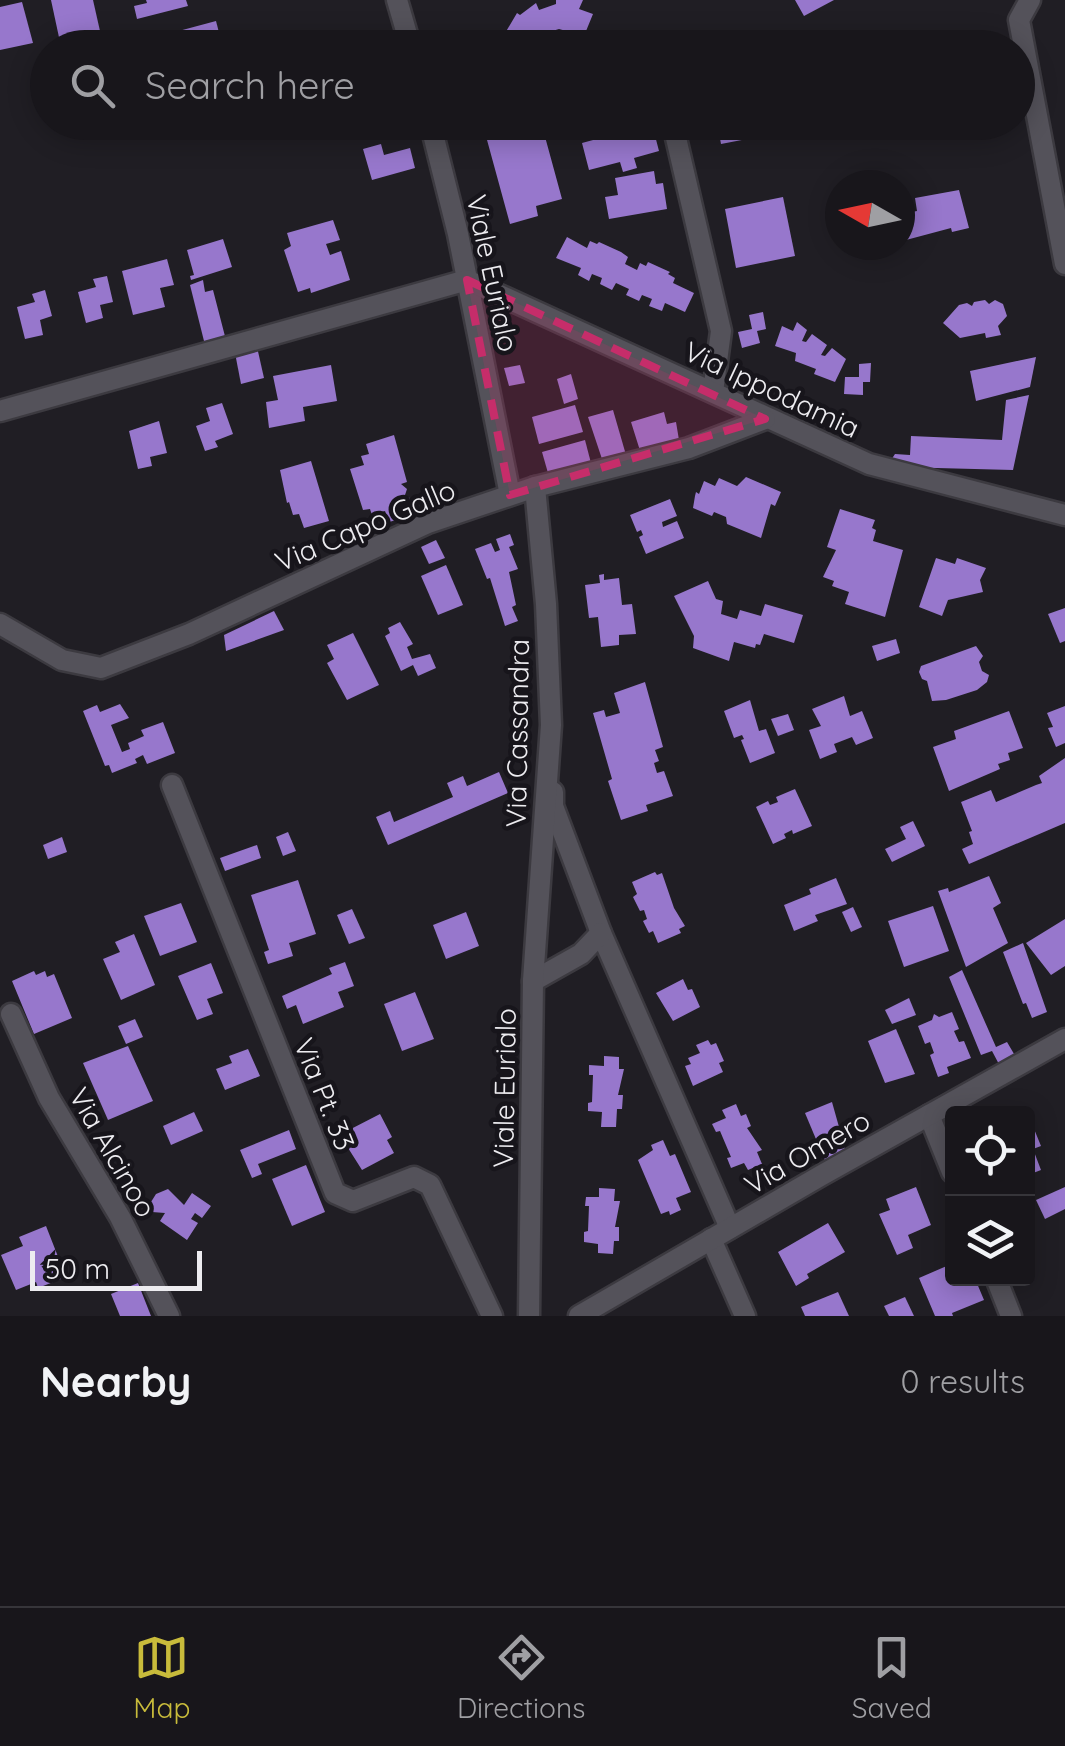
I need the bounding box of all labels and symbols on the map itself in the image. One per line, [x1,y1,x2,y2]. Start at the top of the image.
north arrow [825,170,915,260]
street label: Viale Eurialo [459,191,527,355]
street label: Via Ippodamia [679,333,865,445]
street label: Via Capo Gallo [270,471,460,579]
street label: Via Cassandra [498,638,536,828]
street label: Viale Eurialo [485,1008,523,1168]
street label: Via Pt. 33 [287,1033,363,1155]
street label: Via Alcinoo [62,1081,164,1223]
street label: Via Omero [738,1102,876,1202]
scale bar [30,1246,202,1290]

